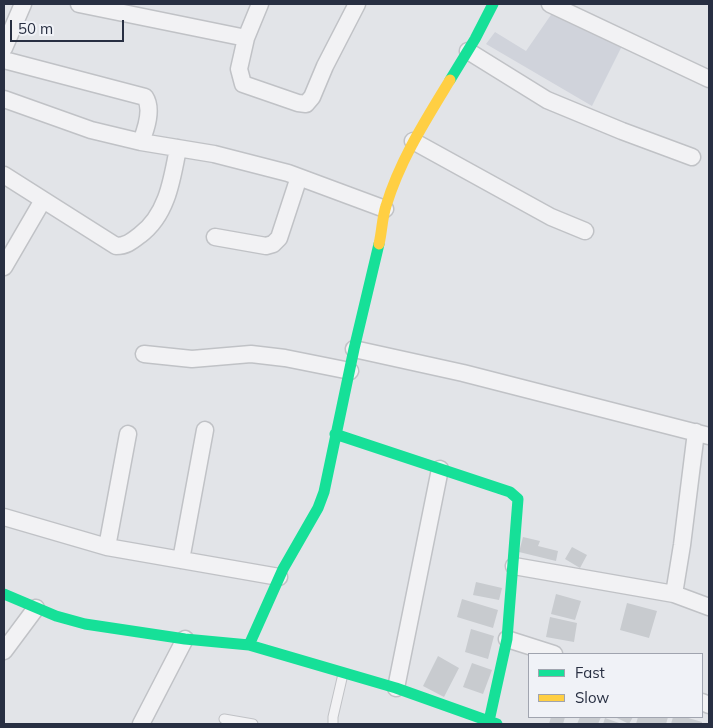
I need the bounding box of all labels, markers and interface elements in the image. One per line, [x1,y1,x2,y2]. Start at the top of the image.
scale bar [12,10,126,42]
text: 50 m [18,19,53,38]
legend [528,653,703,718]
text: Fast [575,663,605,682]
text: Slow [575,688,609,707]

